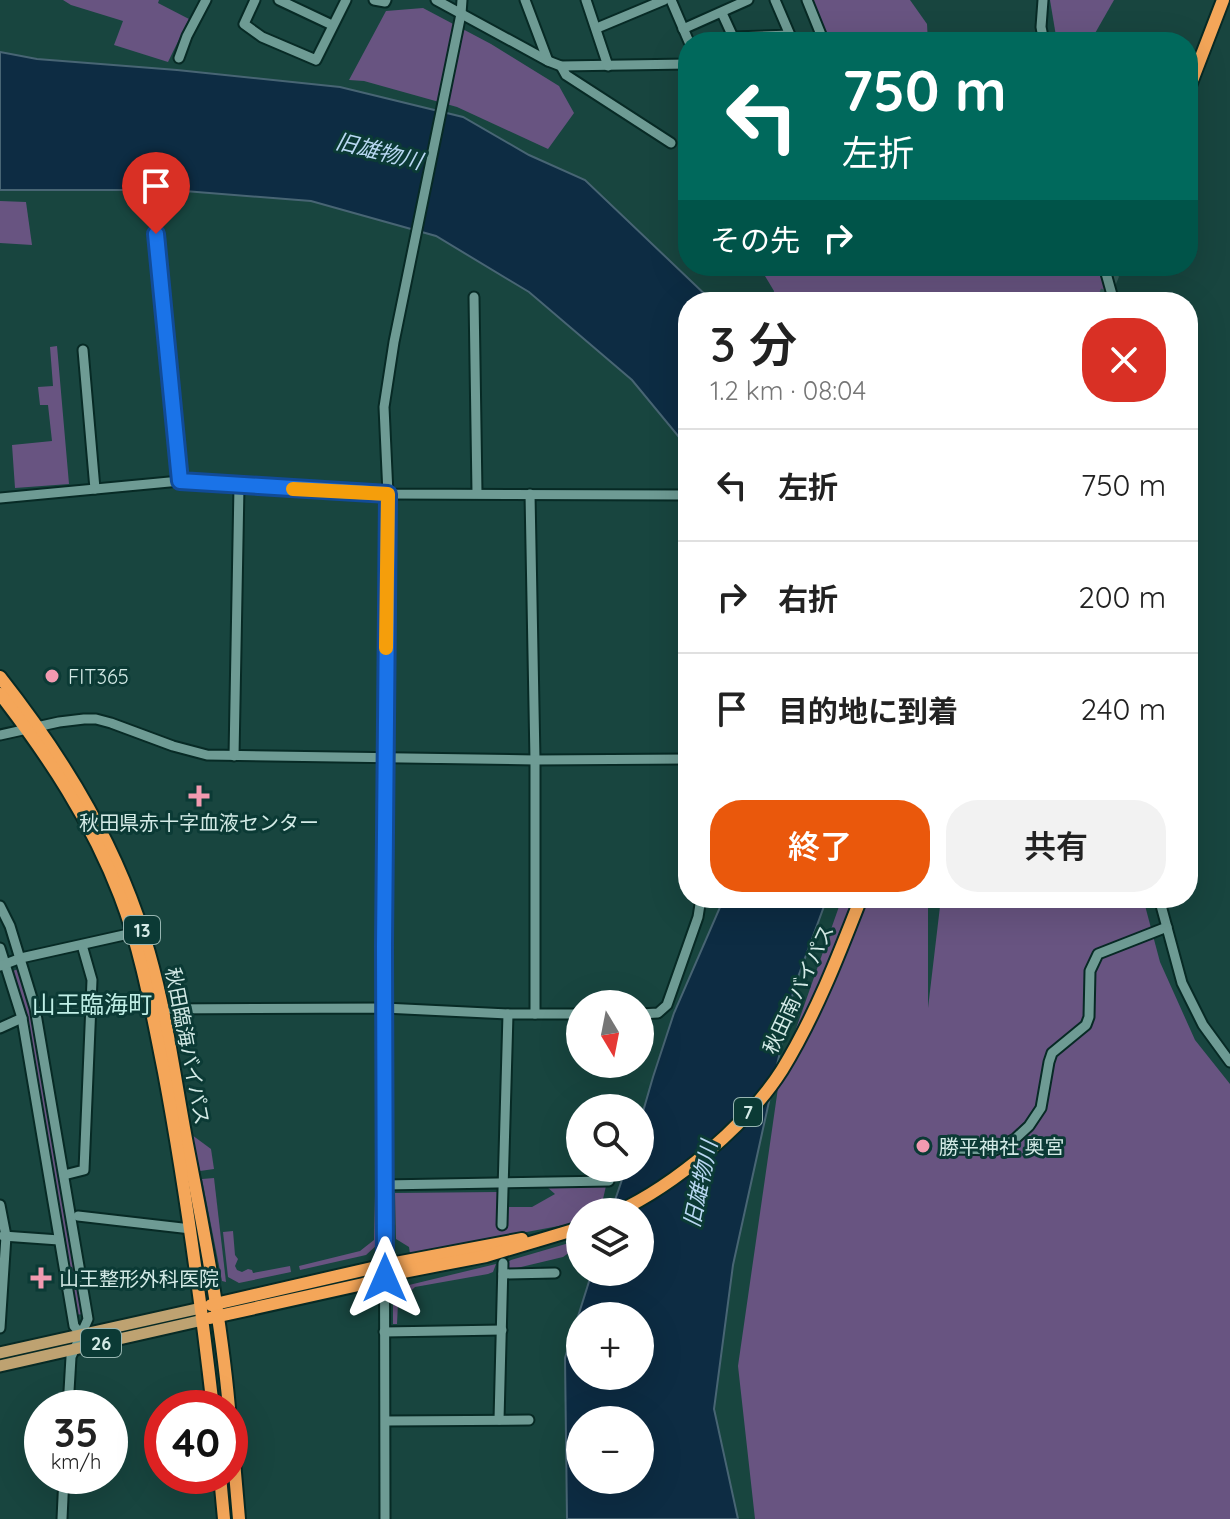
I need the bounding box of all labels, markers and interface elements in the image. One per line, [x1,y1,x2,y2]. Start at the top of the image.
text: 750 m [842,55,1007,125]
icon: left [710,64,814,168]
water label: 旧雄物川 [333,127,427,176]
text: 左折 [842,130,914,175]
pin [122,152,190,234]
icon: arrive [134,164,178,208]
icon: right [816,216,860,260]
text: その先 [710,221,800,259]
text: 3 分 [710,314,797,374]
button: close [1082,318,1166,402]
text: 1.2 km · 08:04 [710,374,866,407]
icon: left [710,463,754,507]
text: 750 m [1081,466,1166,504]
text: 左折 [778,468,838,506]
icon: right [710,575,754,619]
text: 200 m [1078,578,1166,616]
text: 右折 [778,580,838,618]
place label: FIT365 [68,664,129,689]
marker: FIT365 [43,667,61,685]
icon: arrive [710,687,754,731]
text: 240 m [1081,690,1166,728]
text: 目的地に到着 [778,692,958,730]
marker: 秋田県赤十字血液センター [188,785,210,807]
button: 終了 [710,800,930,892]
button: 共有 [946,800,1166,892]
place label: 秋田県赤十字血液センター [79,810,319,835]
road number: 13 [124,916,160,944]
street label: 秋田南バイパス [757,920,839,1058]
street label: 秋田臨海バイパス [161,965,215,1127]
district label: 山王臨海町 [32,989,152,1019]
north arrow [566,990,654,1078]
map controls [566,990,654,1494]
button: search [566,1094,654,1182]
road number: 7 [734,1098,762,1126]
place label: 勝平神社 奥宮 [939,1134,1064,1159]
water label: 旧雄物川 [677,1136,723,1230]
marker: 勝平神社 奥宮 [914,1137,932,1155]
button: layers [566,1198,654,1286]
position arrow [343,1236,427,1320]
place label: 山王整形外科医院 [59,1266,219,1291]
marker: 山王整形外科医院 [30,1267,52,1289]
button: + [566,1302,654,1390]
road number: 26 [81,1329,121,1357]
speed limit sign: 40 [144,1390,248,1494]
button: − [566,1406,654,1494]
text: 35 [54,1407,98,1457]
text: km/h [51,1449,101,1474]

